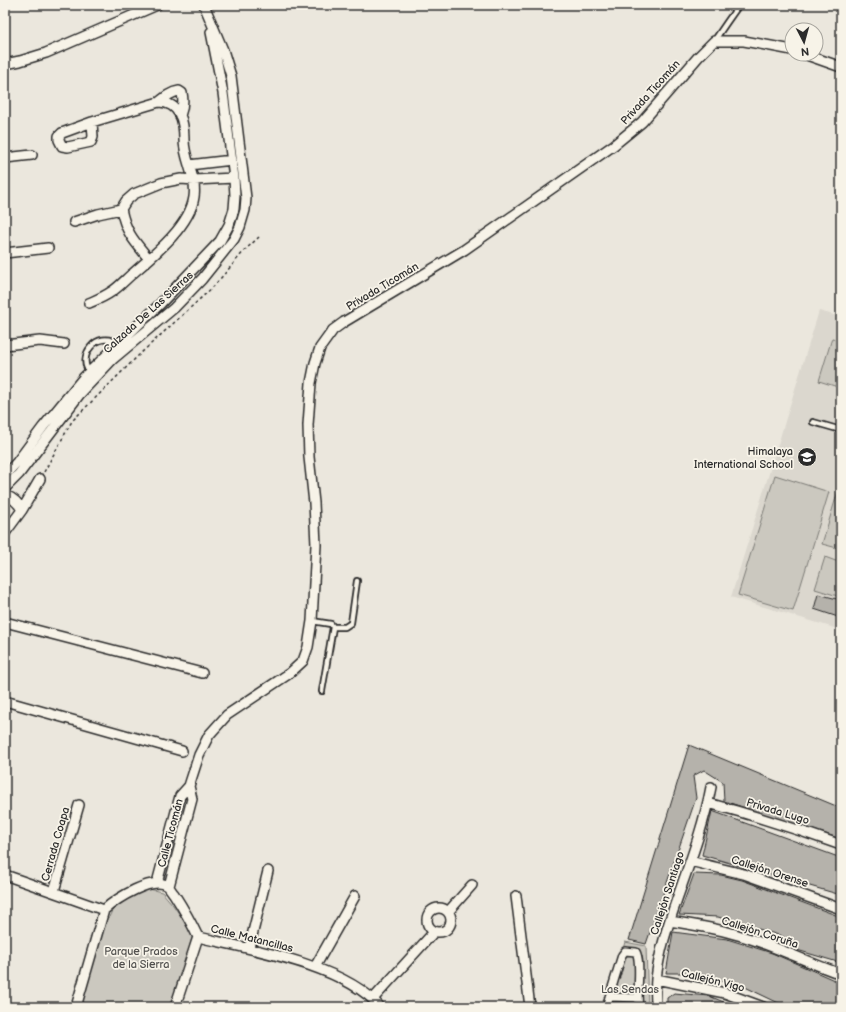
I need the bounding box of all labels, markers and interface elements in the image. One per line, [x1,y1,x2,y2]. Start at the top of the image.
north arrow [784,22,824,62]
text: N [800,45,810,58]
street label: Privada Ticomán [618,58,683,127]
street label: Privada Ticomán [344,260,421,313]
street label: Calzada De Las Sierras [101,268,196,356]
place label: Himalaya International School [694,445,793,471]
school or university icon: Himalaya International School [796,446,818,468]
street label: Privada Lugo [745,796,811,827]
street label: Calle Ticomán [155,797,186,869]
street label: Cerrada Coapa [39,805,72,883]
street label: Callejón Santiago [648,850,687,937]
street label: Callejón Orense [730,853,810,890]
street label: Callejón Coruña [720,914,800,951]
street label: Calle Matancillas [209,922,295,955]
park label: Parque Prados de la Sierra [104,945,178,971]
street label: Callejón Vigo [680,966,746,995]
park label: Las Sendas [601,983,659,996]

